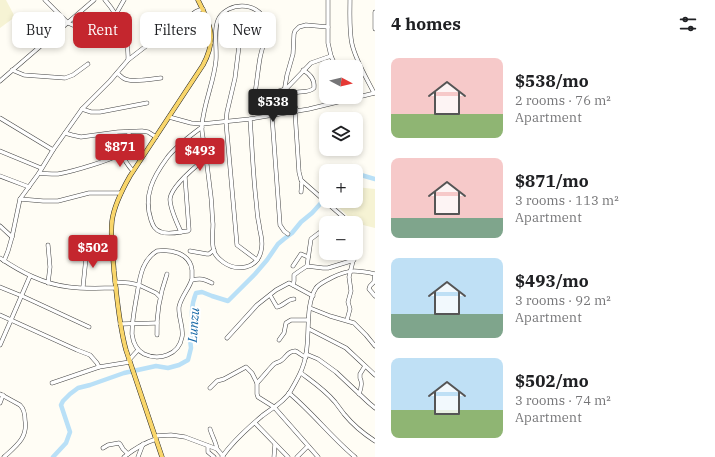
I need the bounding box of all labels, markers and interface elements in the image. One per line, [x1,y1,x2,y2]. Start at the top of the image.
chip: Buy [12,12,65,48]
chip: Rent [73,12,132,48]
chip: Filters [140,12,211,48]
chip: New [219,12,276,48]
text: 4 homes [391,13,461,35]
icon: filters [677,13,699,35]
north arrow [319,60,363,104]
map controls [319,60,363,260]
text: $538/mo [515,70,589,92]
icon: home [423,74,471,122]
pin: $538 [249,89,297,123]
text: 2 rooms · 76 m² [515,92,611,109]
text: $538 [257,93,289,110]
text: Apartment [515,109,582,126]
button: layers [319,112,363,156]
pin: $871 [96,134,144,168]
text: $871 [104,138,136,155]
pin: $493 [176,138,224,172]
text: $493 [184,142,216,159]
button: + [319,164,363,208]
text: $871/mo [515,170,589,192]
icon: home [423,174,471,222]
text: 3 rooms · 113 m² [515,192,619,209]
text: Apartment [515,209,582,226]
button: − [319,216,363,260]
pin: $502 [69,235,117,269]
text: $502 [77,239,109,256]
text: $493/mo [515,270,589,292]
icon: home [423,274,471,322]
text: 3 rooms · 92 m² [515,292,611,309]
water label: Lunzu [184,306,203,344]
text: Apartment [515,309,582,326]
text: $502/mo [515,370,589,392]
icon: home [423,374,471,422]
text: 3 rooms · 74 m² [515,392,611,409]
text: Apartment [515,409,582,426]

